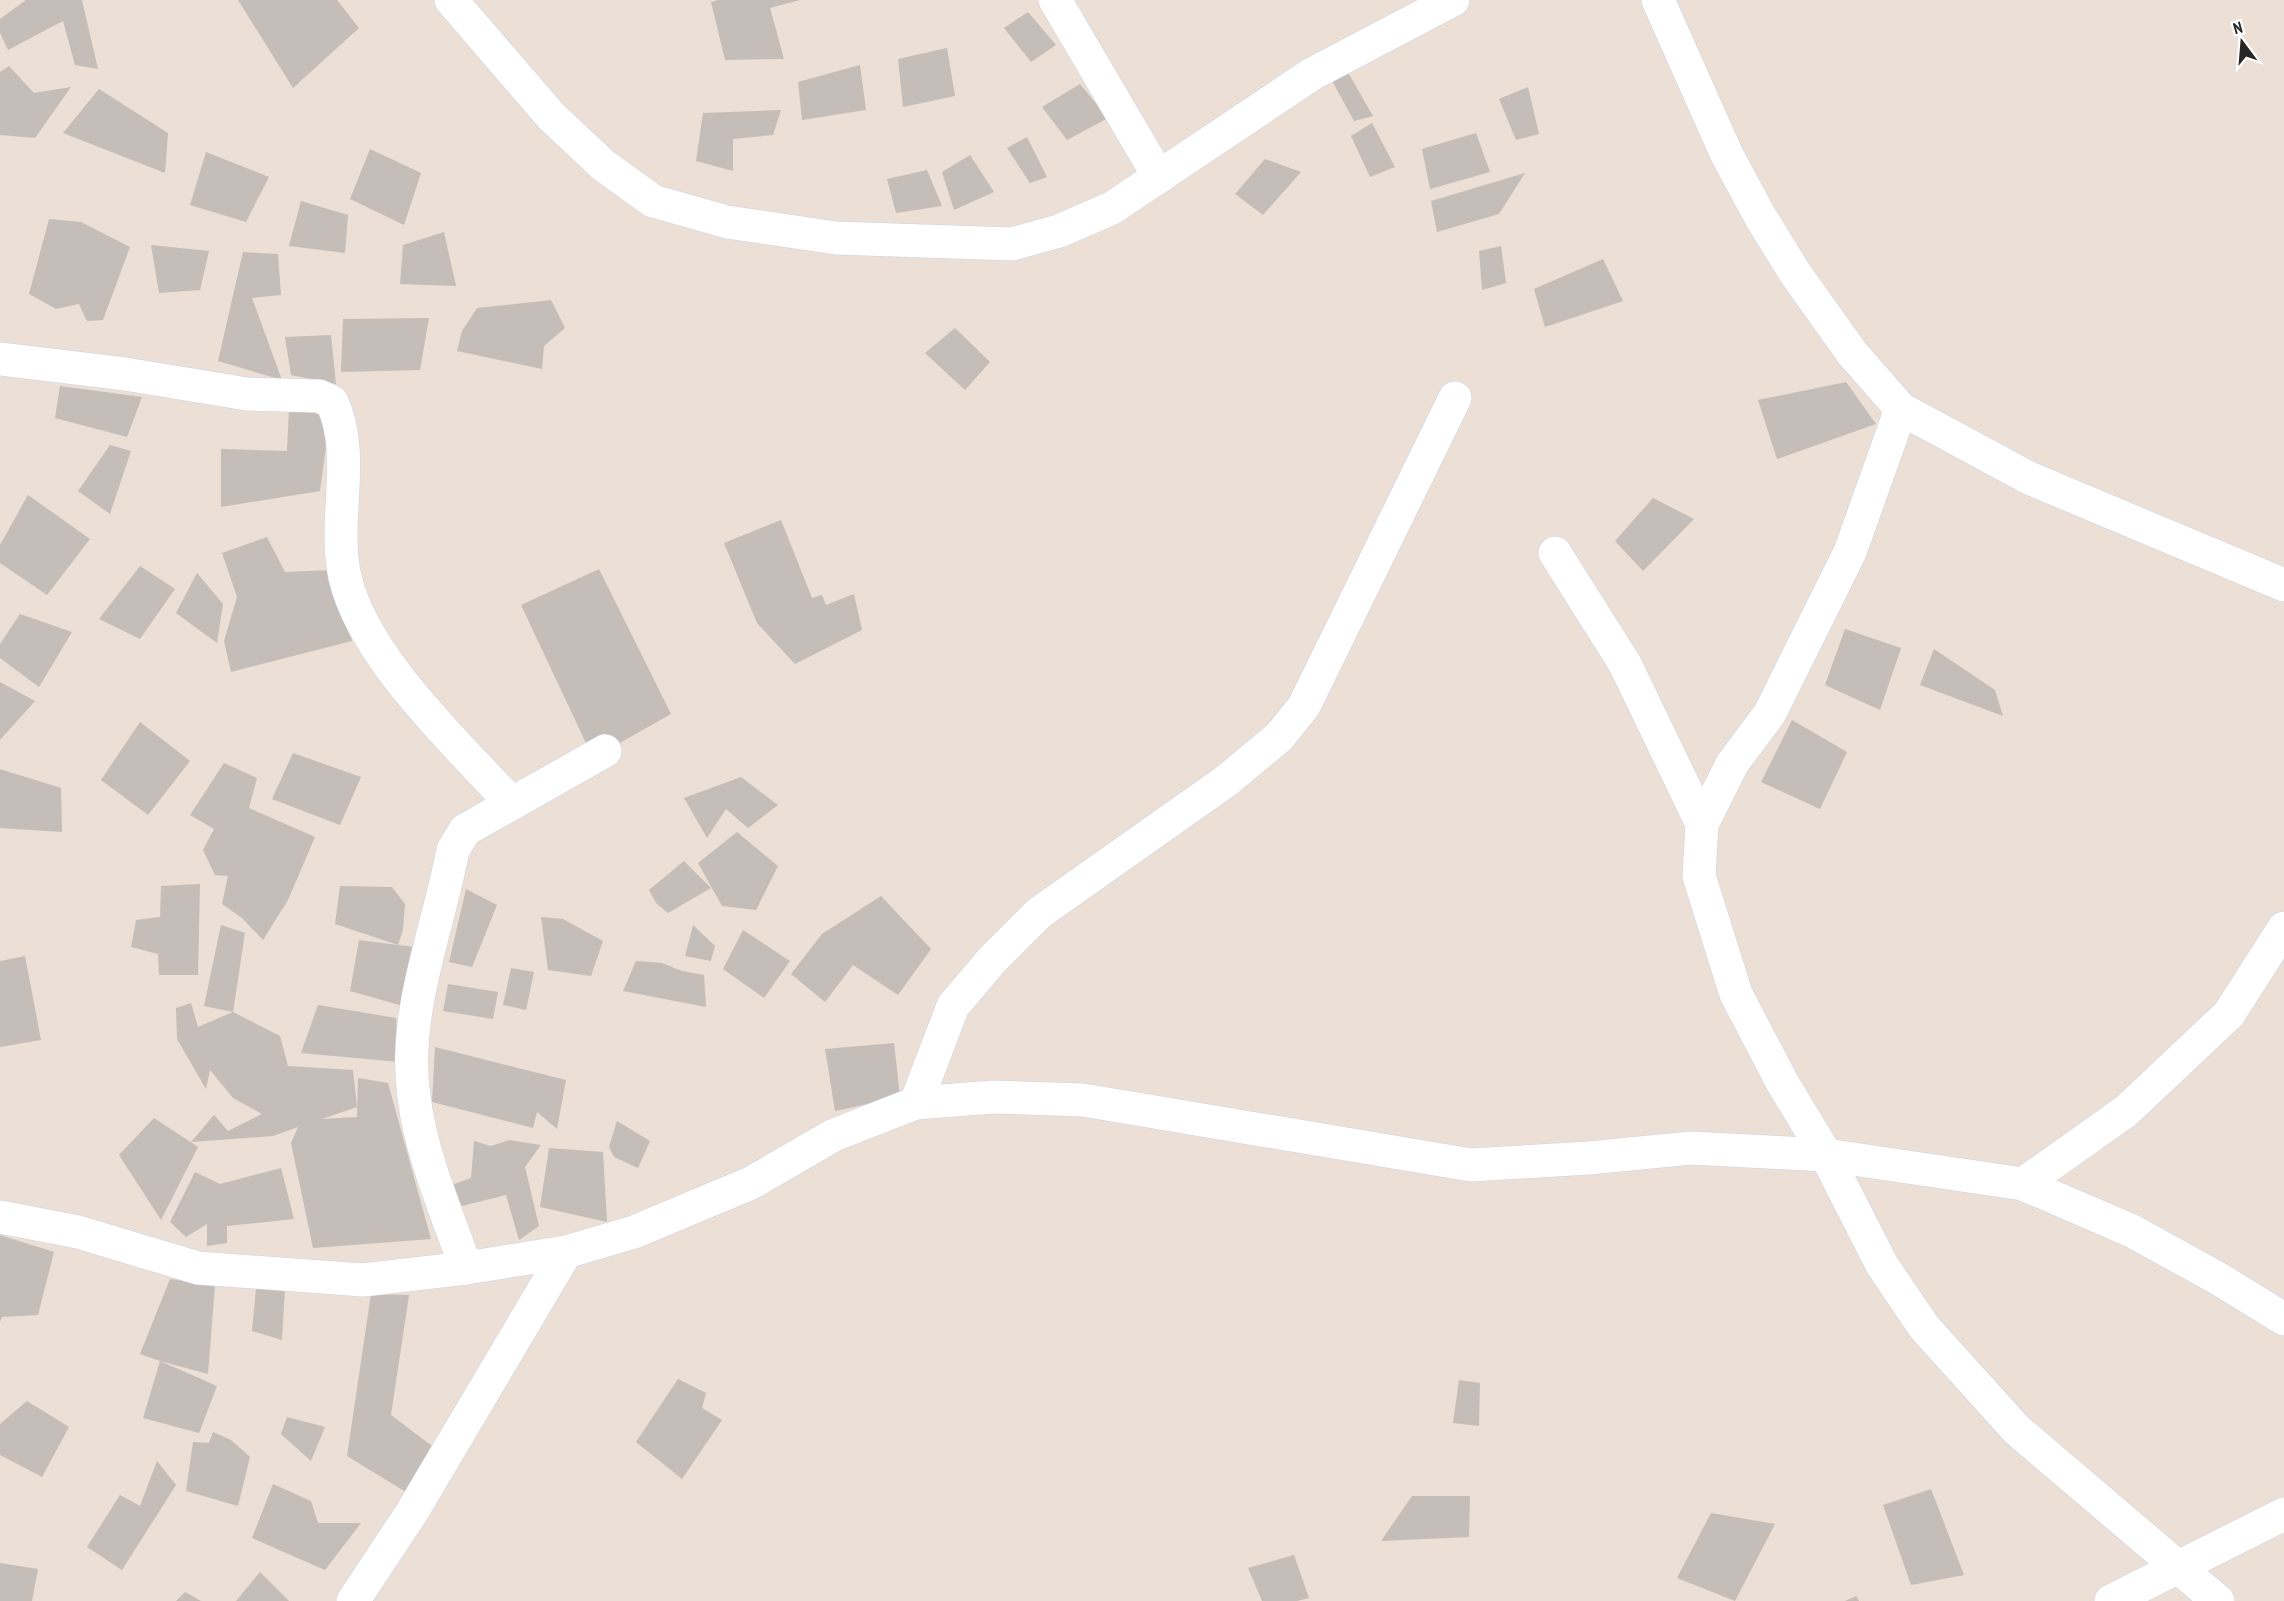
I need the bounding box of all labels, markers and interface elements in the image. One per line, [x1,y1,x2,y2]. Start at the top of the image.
north arrow [2212,12,2272,72]
text: N [2231,17,2245,38]

